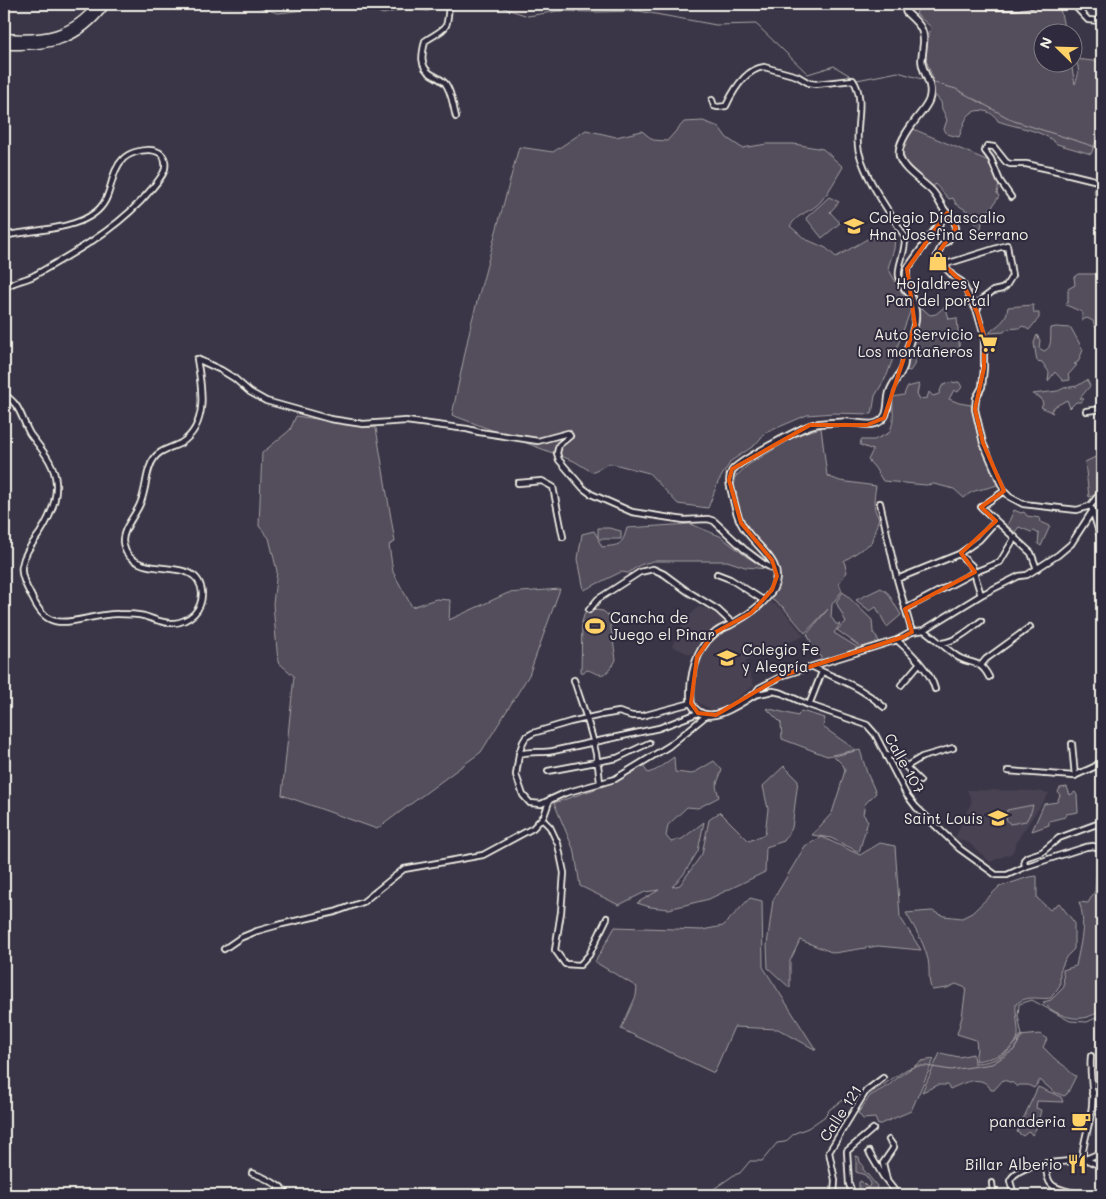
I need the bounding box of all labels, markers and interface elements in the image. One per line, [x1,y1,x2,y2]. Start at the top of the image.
north arrow [1034,22,1084,72]
text: N [1035,34,1056,51]
place label: Colegio Didascalio Hna Josefina Serrano [869,207,1028,244]
school or university icon: Colegio Didascalio Hna Josefina Serrano [843,215,865,237]
shop icon: Hojaldres y Pan del portal [927,250,949,272]
place label: Hojaldres y Pan del portal [886,273,990,310]
place label: Auto Servicio Los montañeros [858,324,973,361]
supermarket icon: Auto Servicio Los montañeros [977,332,999,354]
place label: Cancha de Juego el Pinar [610,607,715,644]
sports icon: Cancha de Juego el Pinar [584,615,606,637]
place label: Colegio Fe y Alegría [742,639,819,676]
school or university icon: Colegio Fe y Alegría [716,647,738,669]
street label: Calle 107 [880,729,930,797]
school or university icon: Saint Louis [987,807,1009,829]
place label: Saint Louis [904,808,983,828]
street label: Calle 121 [814,1081,866,1145]
cafe icon: panaderia [1070,1110,1092,1132]
place label: panaderia [989,1111,1066,1131]
restaurant icon: Billar Alberio [1066,1153,1088,1175]
place label: Billar Alberio [965,1154,1062,1174]

